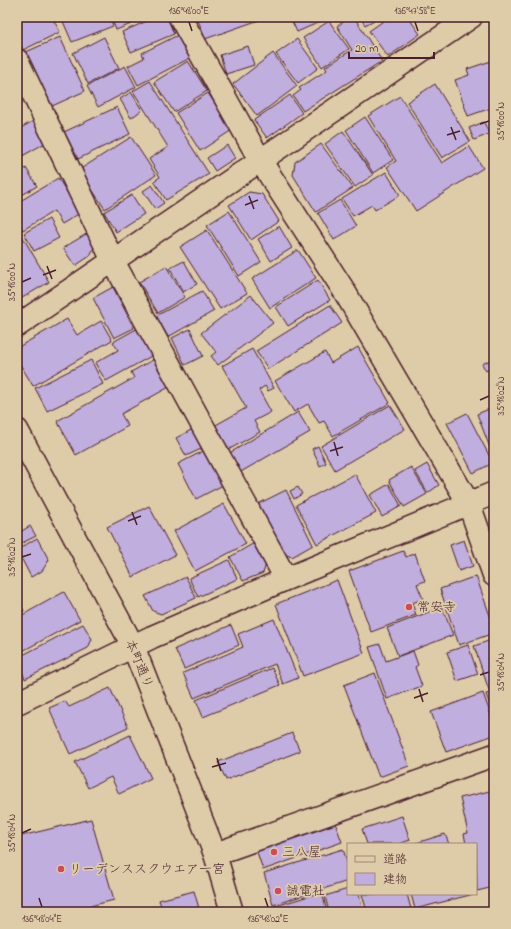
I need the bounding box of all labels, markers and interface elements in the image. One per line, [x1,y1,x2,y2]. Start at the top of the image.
text: 136°48'00"E [169,4,209,19]
text: 136°47'58"E [394,4,436,19]
scale bar [349,34,434,60]
text: 20 m [355,40,378,58]
text: 35°18'00"N [494,102,509,140]
text: 35°18'00"N [5,263,20,301]
text: 35°18'02"N [494,376,509,415]
text: 35°18'02"N [5,537,20,576]
place label: 常安寺 [417,598,456,617]
marker: 常安寺 [404,602,414,612]
street label: 本町通り [120,636,158,692]
text: 35°18'04"N [494,653,509,691]
text: 35°18'04"N [5,814,20,852]
place label: 三八屋 [282,843,321,862]
legend [347,843,477,895]
marker: 三八屋 [269,847,279,857]
text: 道路 [383,851,407,869]
place label: リーデンススクウエア一宮 [69,860,225,879]
marker: リーデンススクウエア一宮 [56,864,66,874]
text: 建物 [383,871,407,889]
place label: 誠電社 [286,882,325,901]
marker: 誠電社 [273,886,283,896]
text: 136°48'04"E [22,912,62,927]
text: 136°48'02"E [248,912,289,927]

